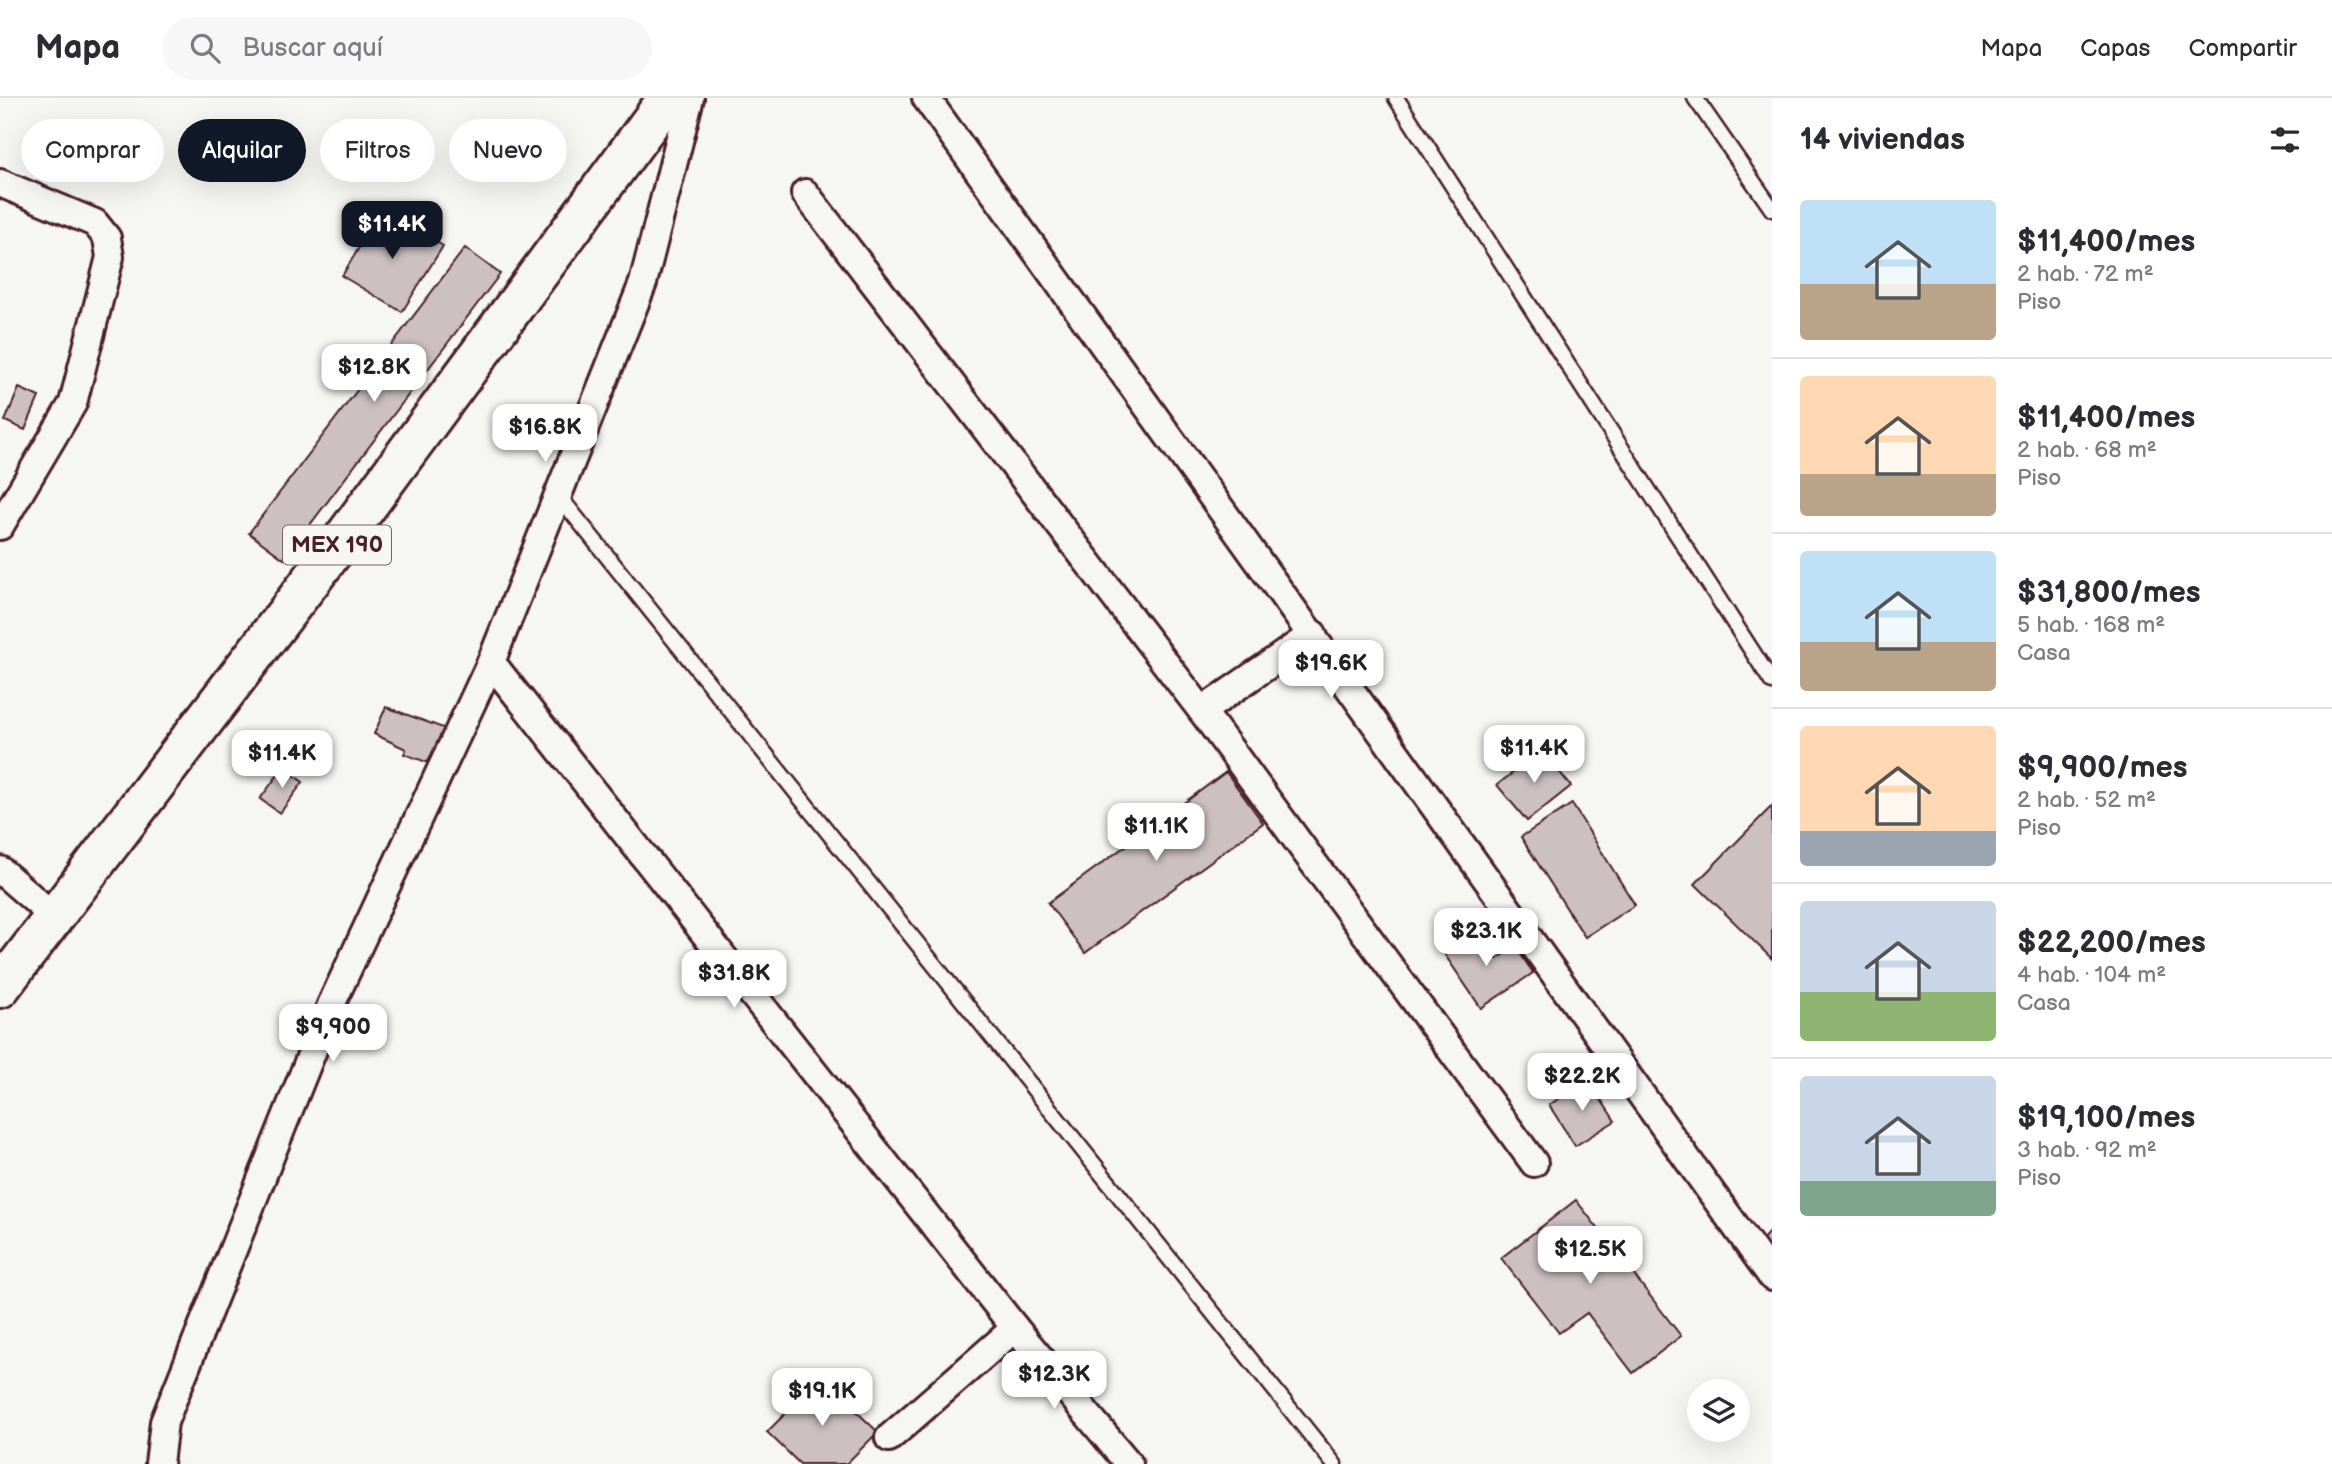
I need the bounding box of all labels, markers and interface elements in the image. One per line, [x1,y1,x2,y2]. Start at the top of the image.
search box [162,17,652,80]
text: Mapa [35,28,120,68]
icon: search [186,29,224,67]
text: Buscar aquí [242,33,383,64]
text: Mapa [1981,34,2042,63]
text: Capas [2080,34,2150,63]
text: Compartir [2188,34,2297,63]
chip: Comprar [21,119,164,182]
chip: Alquilar [178,119,306,182]
chip: Filtros [320,119,435,182]
chip: Nuevo [449,119,567,182]
icon: filters [2266,121,2304,159]
text: 14 viviendas [1800,122,1965,158]
pin: $11.4K [335,202,449,261]
text: $11.4K [358,210,426,238]
text: $11,400/mes [2017,224,2195,260]
icon: home [1856,228,1940,312]
text: 2 hab. · 72 m² [2017,260,2154,288]
text: Piso [2017,288,2061,316]
pin: $12.8K [317,344,431,404]
text: $12.8K [337,353,411,381]
text: $11,400/mes [2017,400,2195,436]
pin: $16.8K [488,404,602,464]
icon: home [1856,404,1940,488]
text: $16.8K [508,413,582,441]
text: 2 hab. · 68 m² [2017,436,2157,464]
text: Piso [2017,464,2061,492]
road number: MEX 190 [283,526,391,564]
text: $31,800/mes [2017,575,2201,611]
icon: home [1856,579,1940,663]
text: 5 hab. · 168 m² [2017,611,2165,639]
text: Casa [2017,639,2071,667]
pin: $19.6K [1274,640,1388,700]
text: $19.6K [1295,649,1367,677]
pin: $11.4K [1477,726,1591,785]
pin: $11.4K [225,730,339,790]
text: $11.4K [1500,734,1568,762]
text: $11.4K [248,739,316,767]
text: $9,900/mes [2017,750,2188,786]
icon: home [1856,754,1940,838]
text: 2 hab. · 52 m² [2017,786,2156,814]
pin: $11.1K [1099,804,1213,863]
text: $11.1K [1124,812,1188,840]
text: Piso [2017,814,2061,842]
pin: $23.1K [1429,908,1543,968]
text: $23.1K [1450,917,1522,945]
text: $22,200/mes [2017,925,2206,961]
icon: home [1856,929,1940,1013]
pin: $31.8K [677,950,791,1010]
text: $31.8K [698,959,770,987]
text: 4 hab. · 104 m² [2017,961,2166,989]
text: Casa [2017,989,2071,1017]
pin: $9,900 [276,1004,390,1064]
text: $9,900 [295,1013,371,1041]
pin: $22.2K [1525,1054,1639,1113]
text: $22.2K [1543,1062,1621,1090]
text: $19,100/mes [2017,1100,2195,1136]
icon: home [1856,1104,1940,1188]
text: 3 hab. · 92 m² [2017,1136,2157,1164]
text: Piso [2017,1164,2061,1192]
pin: $12.5K [1533,1226,1647,1286]
text: $12.5K [1554,1235,1626,1263]
pin: $12.3K [997,1352,1111,1411]
text: $12.3K [1018,1360,1090,1388]
pin: $19.1K [765,1368,879,1428]
text: $19.1K [788,1377,856,1405]
map controls [1687,1379,1750,1442]
button: layers [1687,1379,1750,1442]

